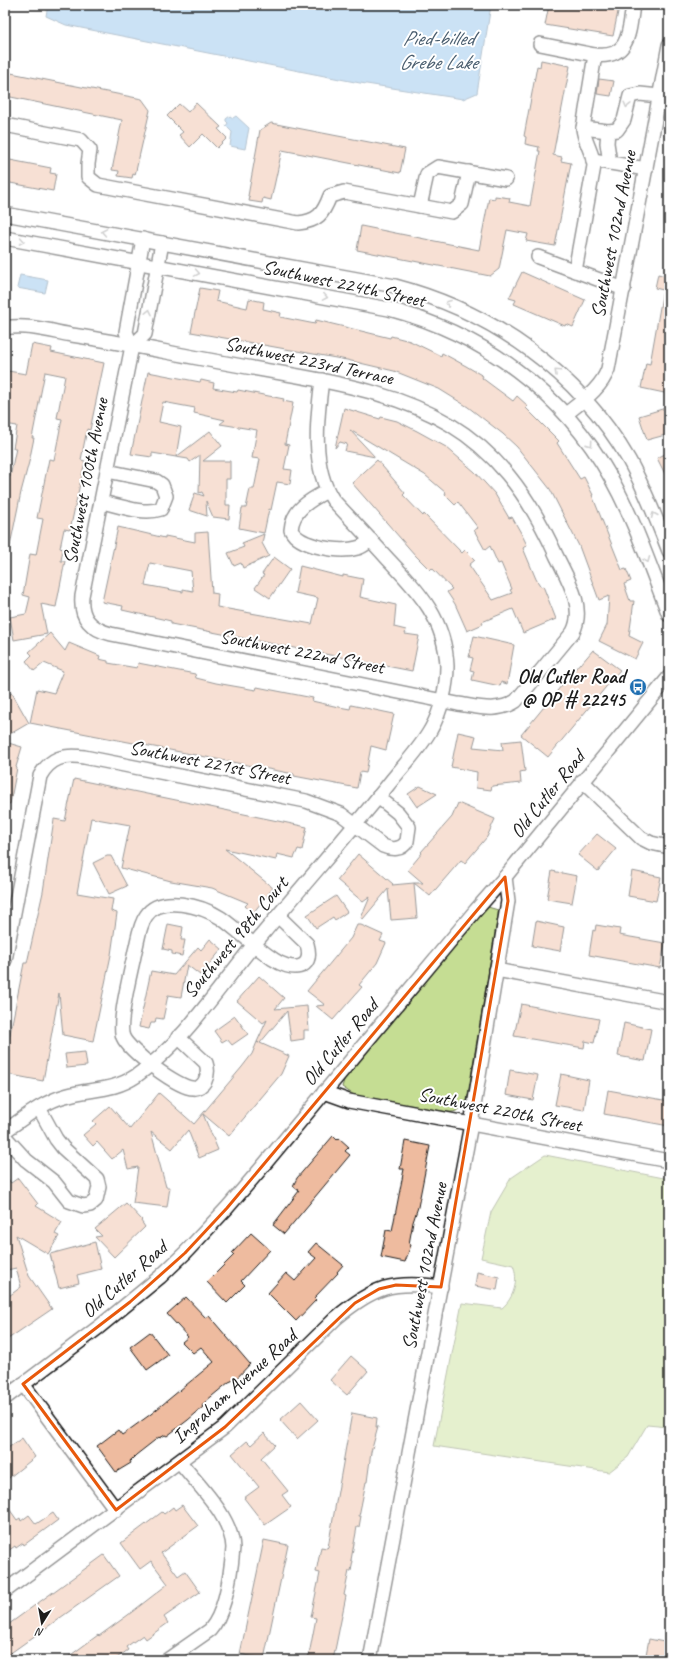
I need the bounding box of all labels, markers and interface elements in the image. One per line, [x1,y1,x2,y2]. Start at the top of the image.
water label: Pied-billed Grebe Lake [399,25,480,75]
one-way arrow [624,101,632,108]
street label: Southwest 102nd Avenue [585,147,642,320]
one-way arrow [101,228,108,237]
one-way arrow [19,236,25,245]
street label: Southwest 224th Street [260,254,430,313]
one-way arrow [194,268,200,277]
one-way arrow [322,292,328,300]
one-way arrow [444,299,451,307]
one-way arrow [144,309,153,315]
street label: Southwest 223rd Terrace [222,330,397,391]
one-way arrow [554,369,562,376]
street label: Southwest 100th Avenue [57,395,114,566]
one-way arrow [585,440,593,447]
one-way arrow [651,512,659,519]
one-way arrow [643,557,651,564]
street label: Southwest 222nd Street [218,623,388,680]
place label: Old Cutler Road @ OP # 22245 [518,664,629,712]
bus stop icon: Old Cutler Road @ OP # 22245 [628,677,648,697]
street label: Southwest 221st Street [127,735,295,791]
street label: Old Cutler Road [504,743,592,843]
street label: Southwest 98th Court [177,870,295,1003]
street label: Old Cutler Road [297,991,386,1091]
street label: Southwest 220th Street [416,1081,586,1138]
street label: Southwest 102nd Avenue [396,1179,453,1352]
street label: Old Cutler Road [76,1233,175,1324]
street label: Ingraham Avenue Road [167,1322,304,1449]
north arrow [22,1603,62,1643]
text: N [33,1625,45,1640]

